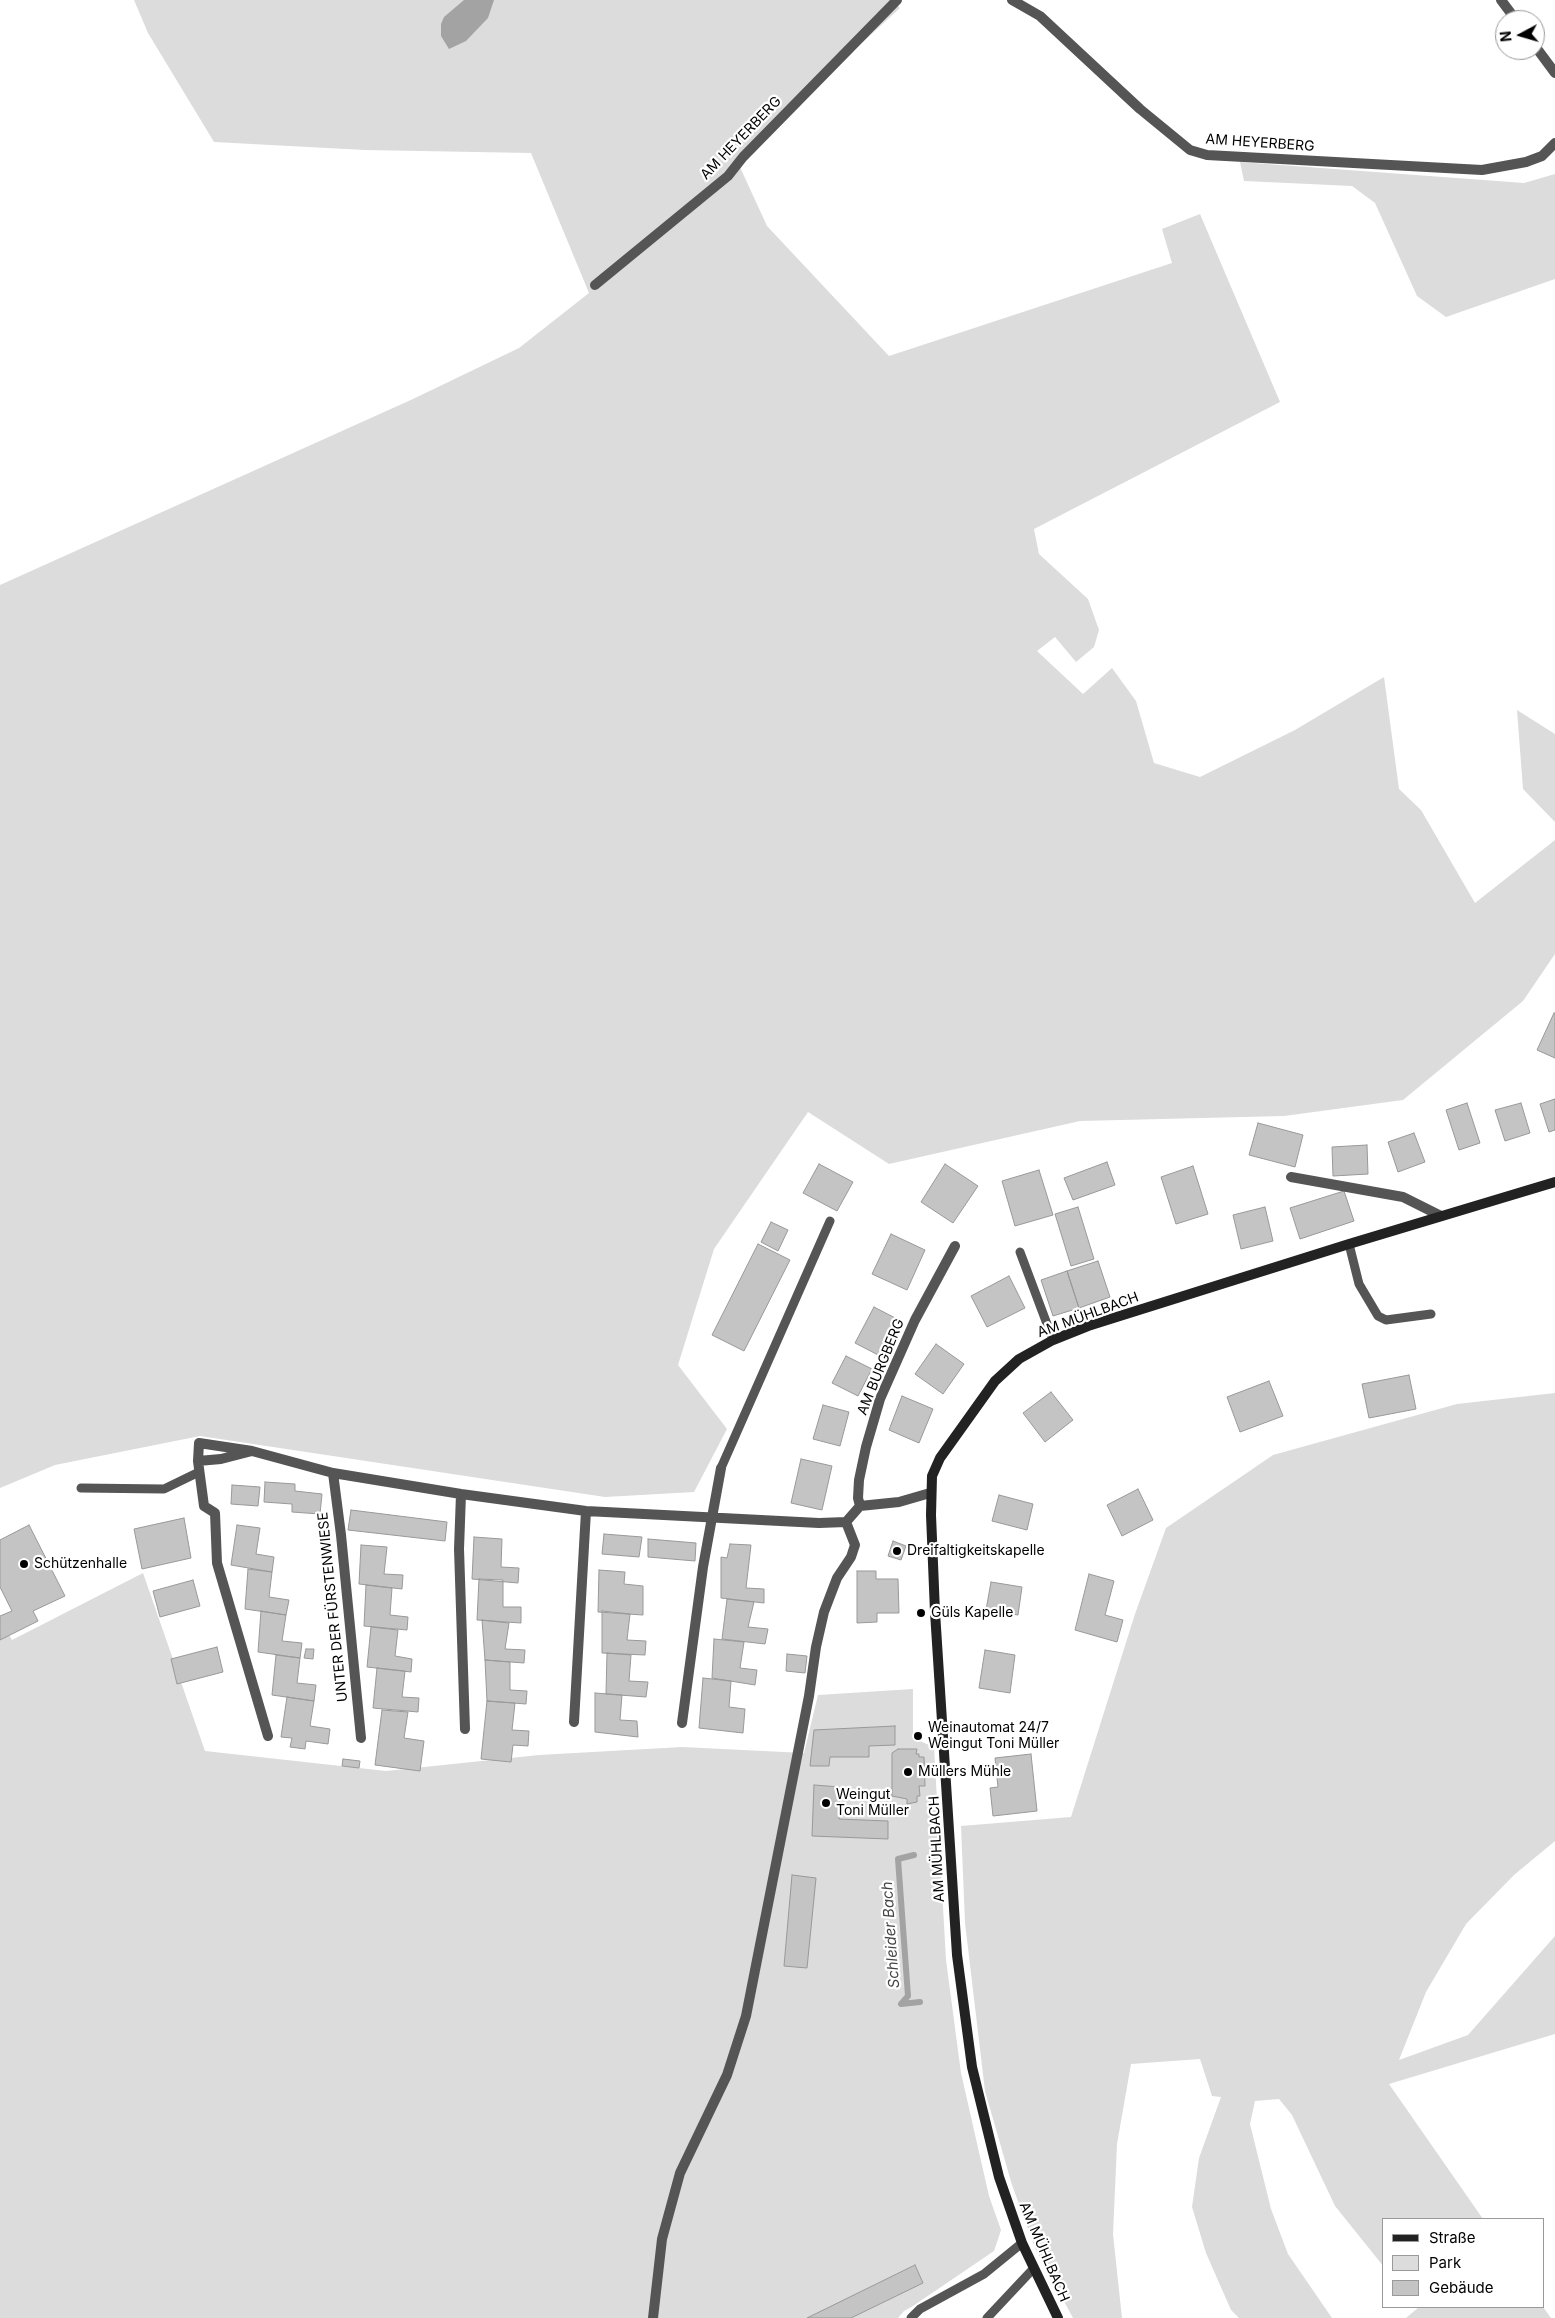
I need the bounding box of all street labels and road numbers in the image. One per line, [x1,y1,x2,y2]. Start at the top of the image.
street label: AM HEYERBERG [697,93,785,183]
street label: AM HEYERBERG [1205,131,1315,155]
street label: AM MÜHLBACH [1035,1289,1141,1341]
street label: AM BURGBERG [854,1316,908,1418]
street label: UNTER DER FÜRSTENWIESE [315,1511,351,1703]
street label: AM MÜHLBACH [926,1795,948,1903]
street label: AM MÜHLBACH [1015,2200,1073,2304]

